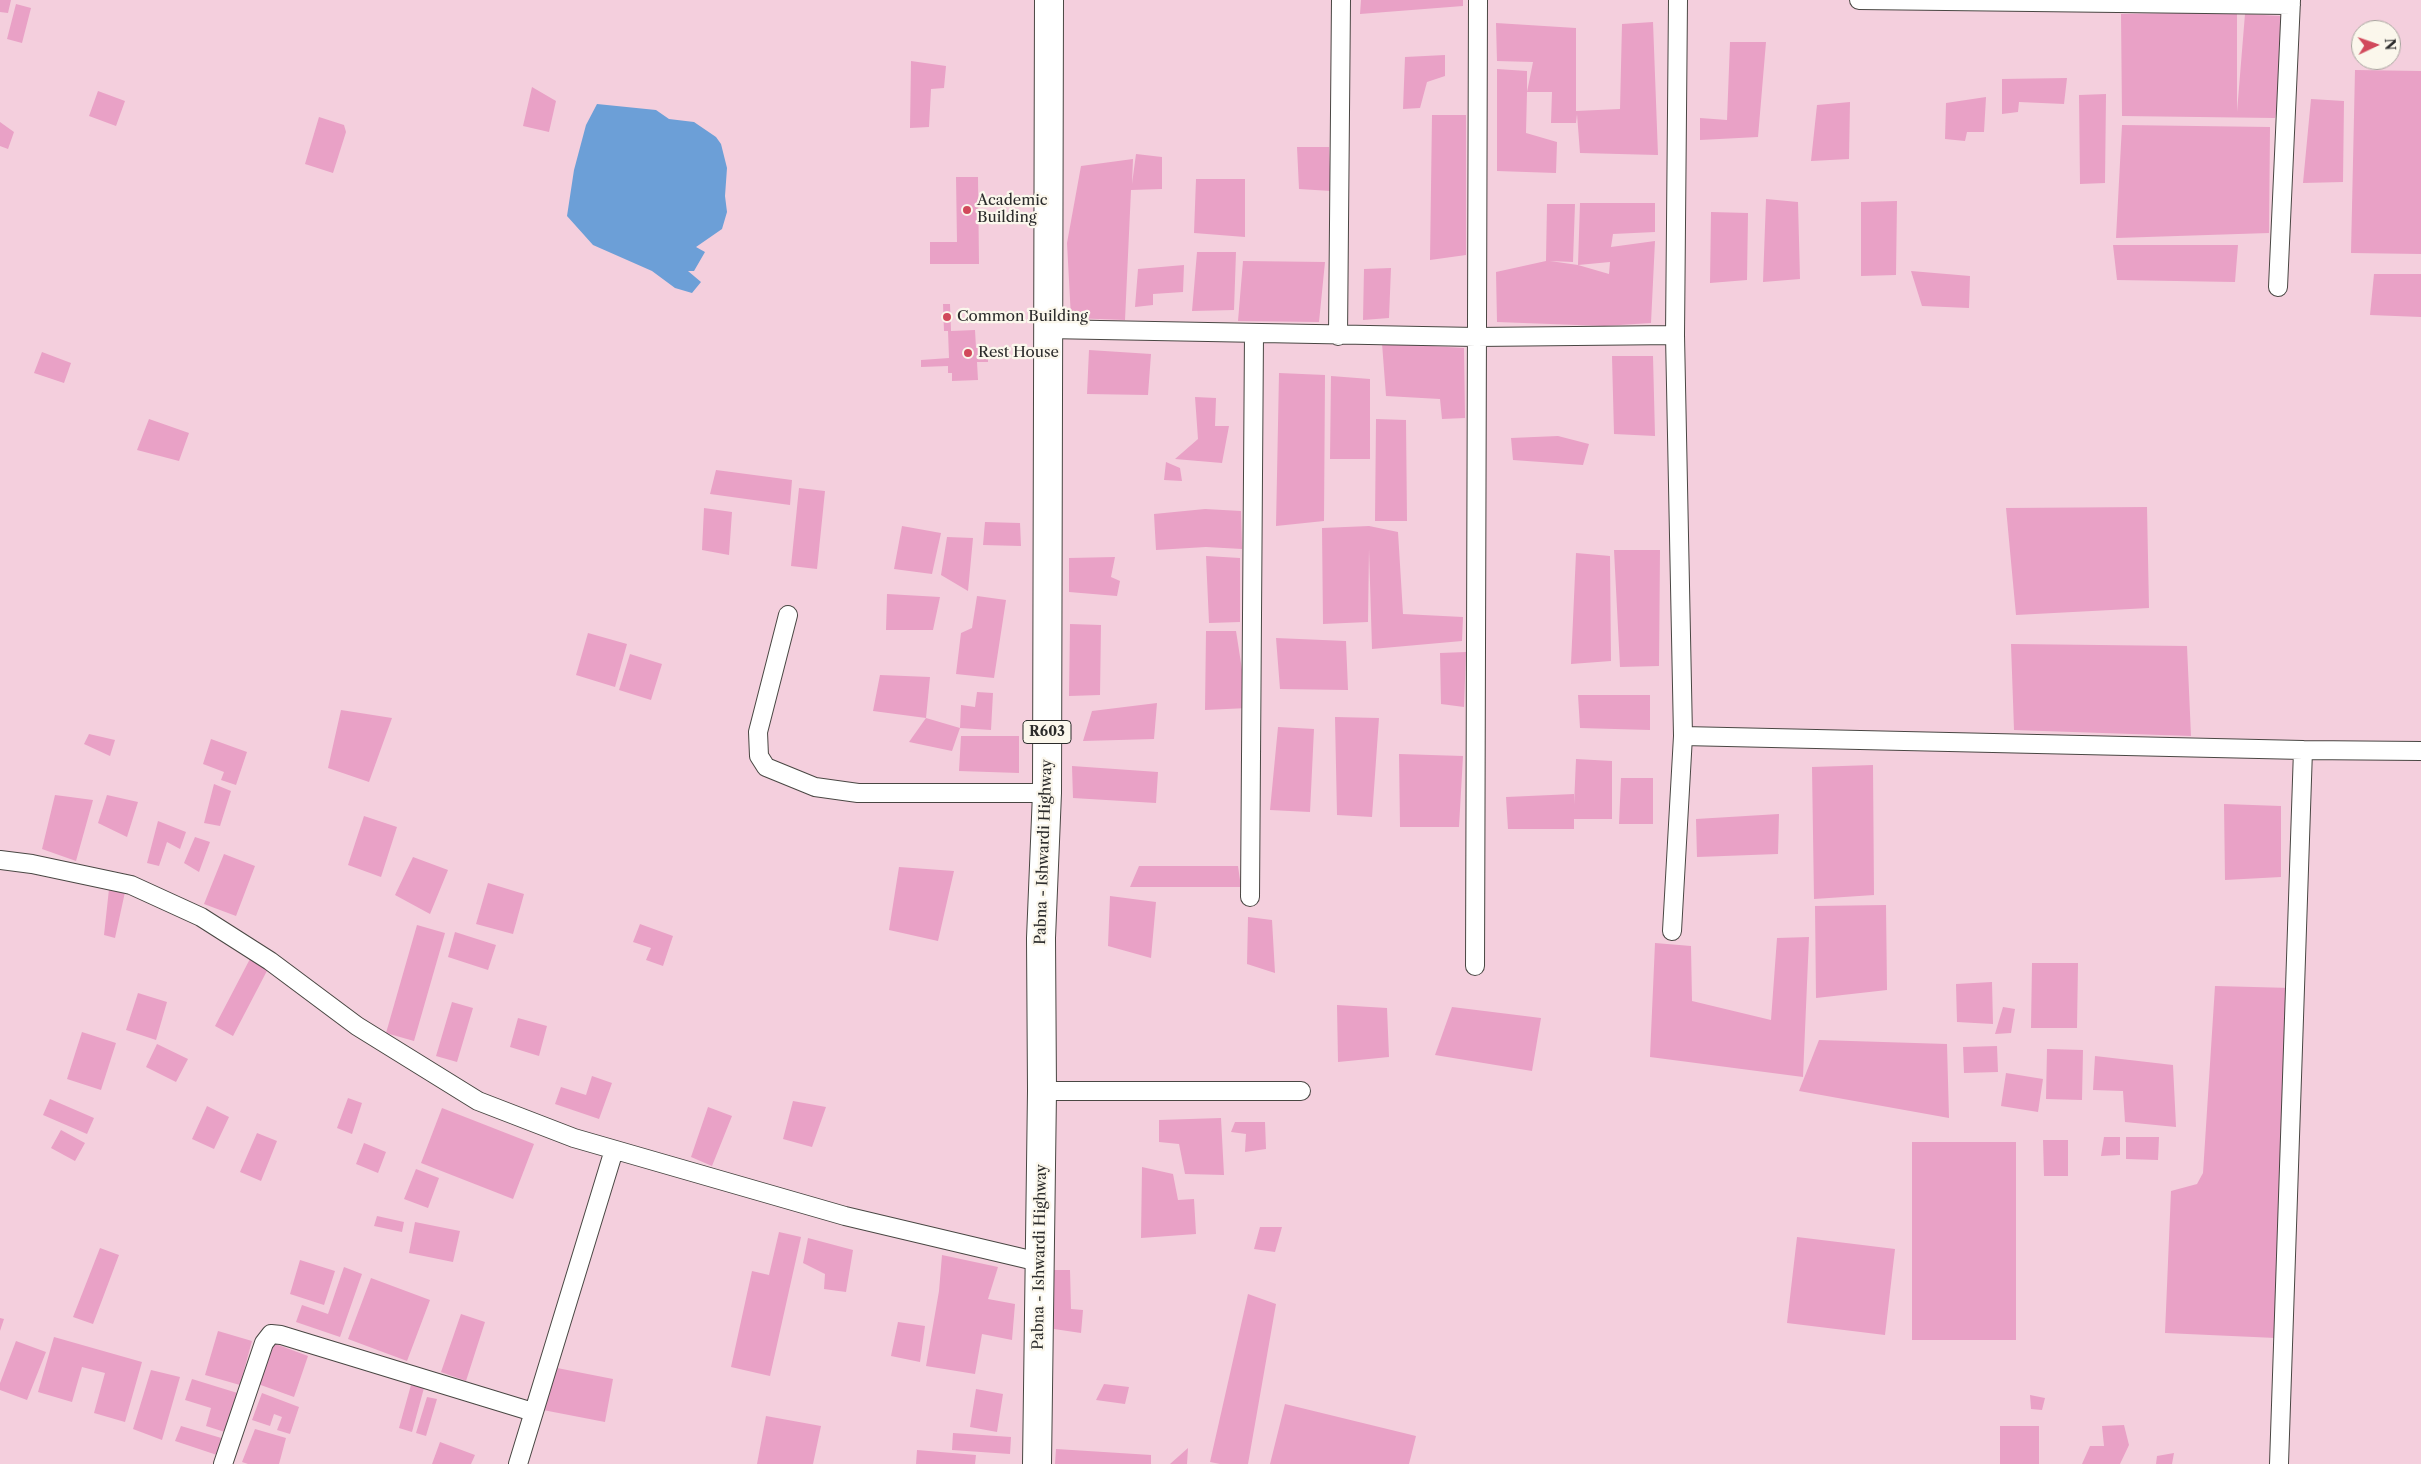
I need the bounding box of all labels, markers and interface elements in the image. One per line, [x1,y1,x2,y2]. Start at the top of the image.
north arrow [2351,20,2401,70]
text: N [2381,38,2399,51]
place label: Academic Building [977,192,1048,227]
marker: Academic Building [961,204,973,216]
place label: Common Building [957,308,1088,326]
marker: Common Building [941,311,953,323]
place label: Rest House [978,344,1059,362]
marker: Rest House [962,347,974,359]
road number: R603 [1023,720,1071,744]
street label: Pabna - Ishwardi Highway [1032,759,1056,945]
street label: Pabna - Ishwardi Highway [1029,1164,1051,1350]

